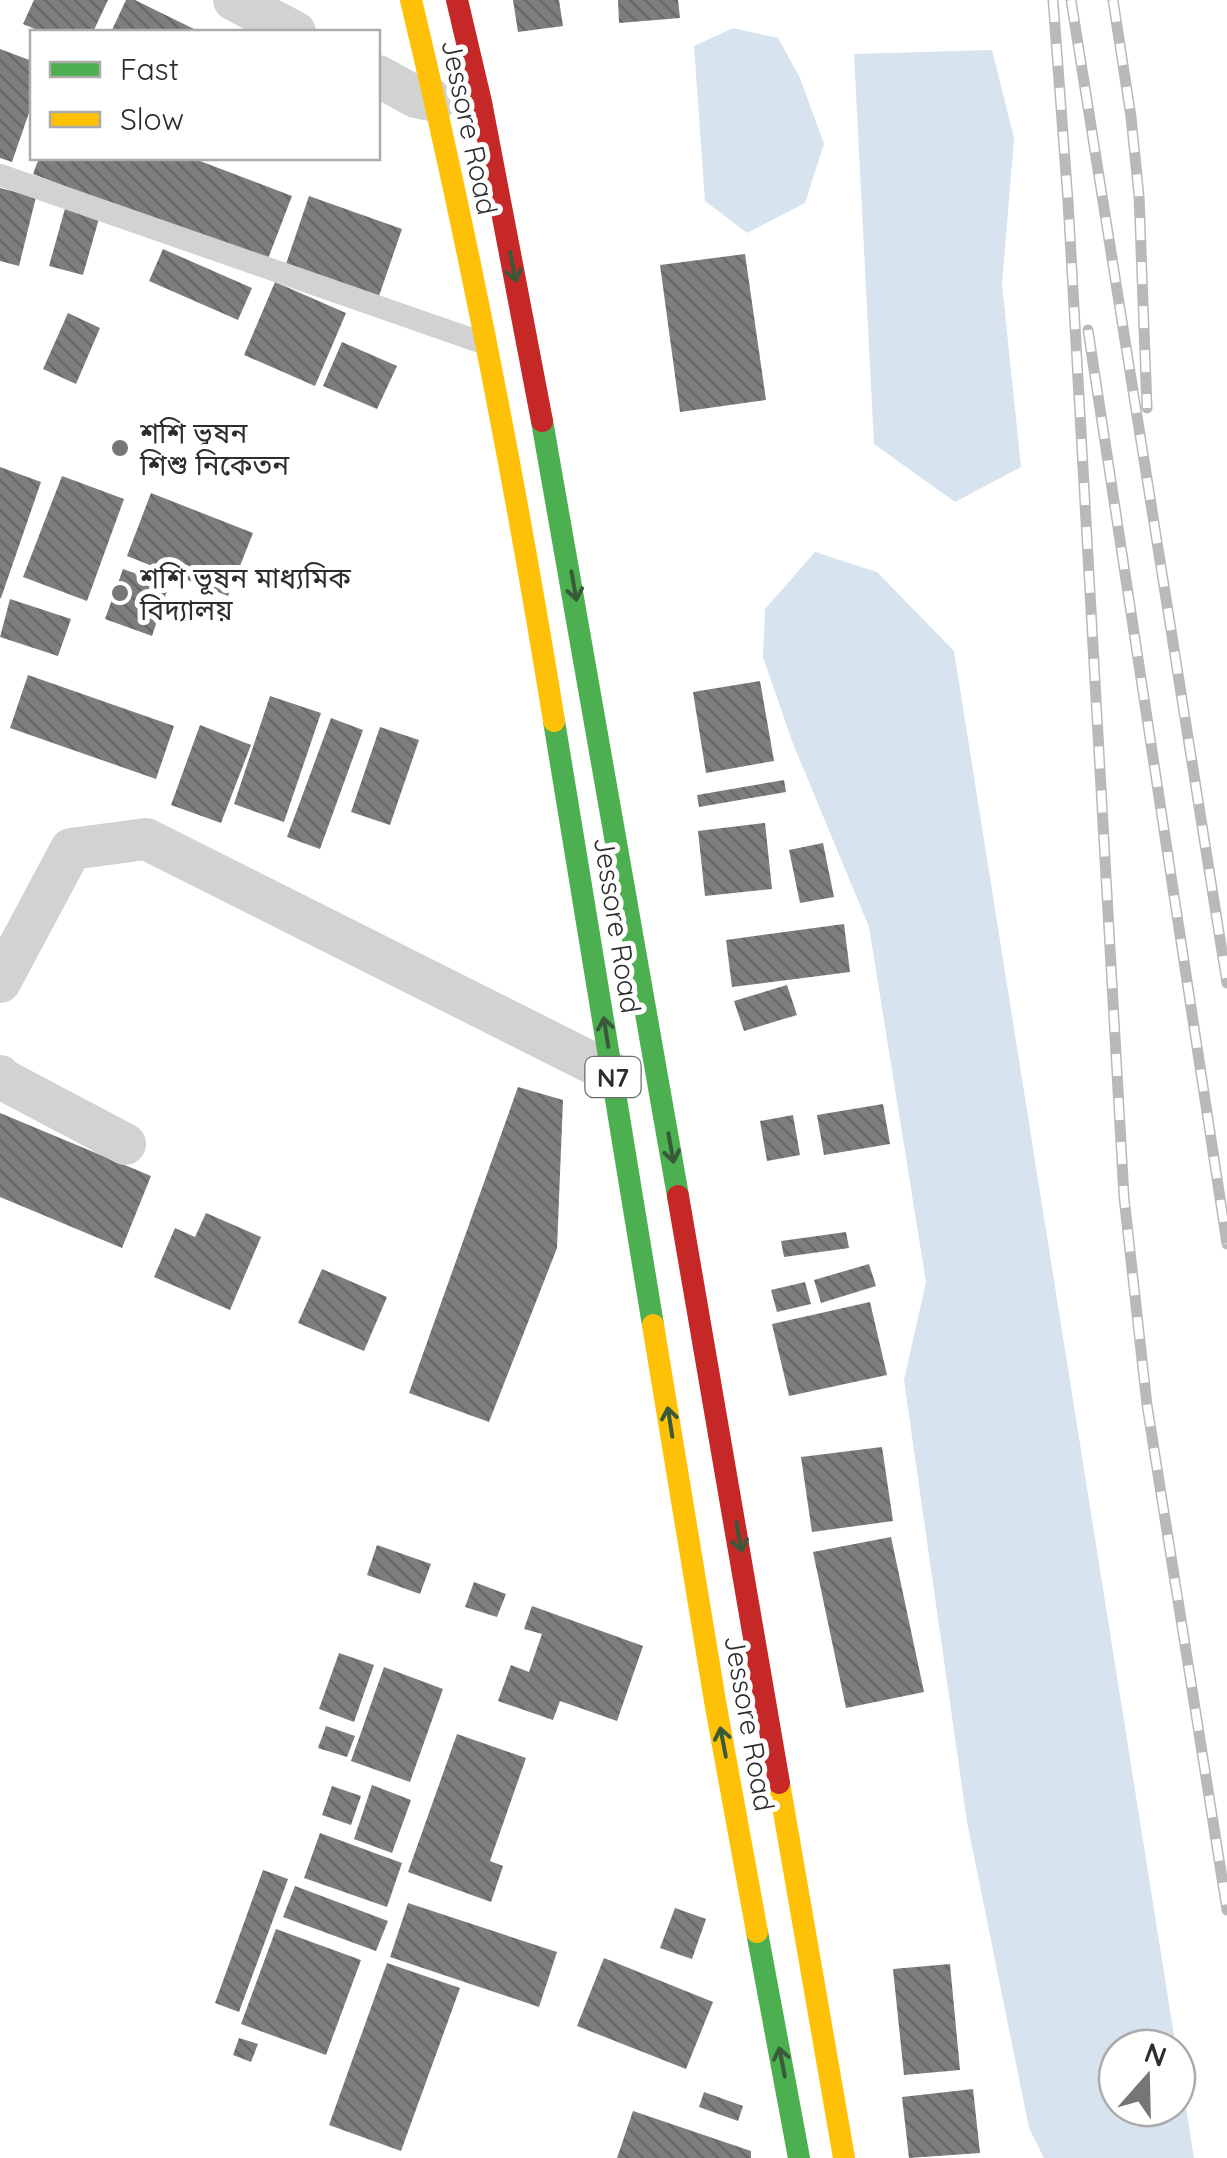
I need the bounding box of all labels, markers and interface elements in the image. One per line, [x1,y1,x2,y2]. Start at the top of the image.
legend [30,30,380,160]
street label: Jessore Road [434,36,506,218]
text: Fast [120,50,179,88]
text: Slow [120,100,184,138]
one-way arrow [504,250,523,282]
place label: শশি ভূষন শিশু নিকেতন [139,415,290,482]
marker: শশি ভূষন শিশু নিকেতন [109,437,131,459]
place label: শশি ভূষন মাধ্যমিক বিদ্যালয় [139,560,351,627]
one-way arrow [565,569,584,602]
marker: শশি ভূষন মাধ্যমিক বিদ্যালয় [109,582,131,604]
street label: Jessore Road [587,834,649,1016]
one-way arrow [596,1016,615,1049]
road number: N7 [586,1057,640,1097]
one-way arrow [662,1131,681,1163]
one-way arrow [660,1406,679,1438]
one-way arrow [730,1520,749,1553]
street label: Jessore Road [717,1632,783,1814]
one-way arrow [712,1727,731,1759]
north arrow [1097,2028,1197,2128]
text: N [1140,2034,1171,2074]
one-way arrow [772,2046,791,2079]

